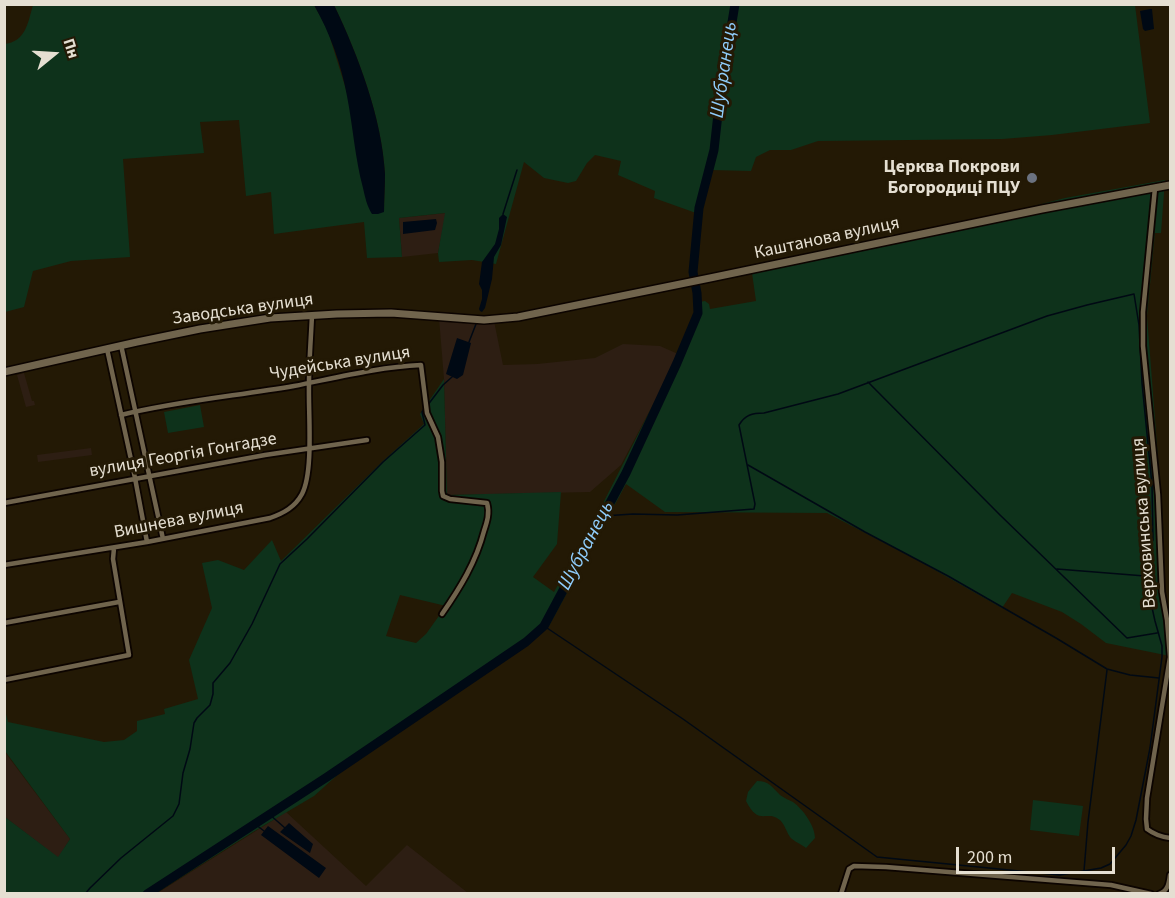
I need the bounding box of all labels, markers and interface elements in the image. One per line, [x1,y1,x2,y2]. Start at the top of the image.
water label: Шубранець [706,20,744,120]
north arrow [24,24,84,84]
text: Пн [58,36,85,61]
place label: Церква Покрови Богородиці ПЦУ [883,157,1020,200]
marker: Церква Покрови Богородиці ПЦУ [1025,171,1039,185]
street label: Каштанова вулиця [752,213,902,265]
street label: Заводська вулиця [171,289,315,331]
street label: Чудейська вулиця [268,342,412,386]
street label: вулиця Георгія Гонгадзе [88,429,278,483]
street label: Верховинська вулиця [1128,437,1162,609]
street label: Вишнева вулиця [112,498,246,544]
water label: Шубранець [554,498,620,594]
scale bar [959,835,1118,873]
text: 200 m [967,845,1012,870]

